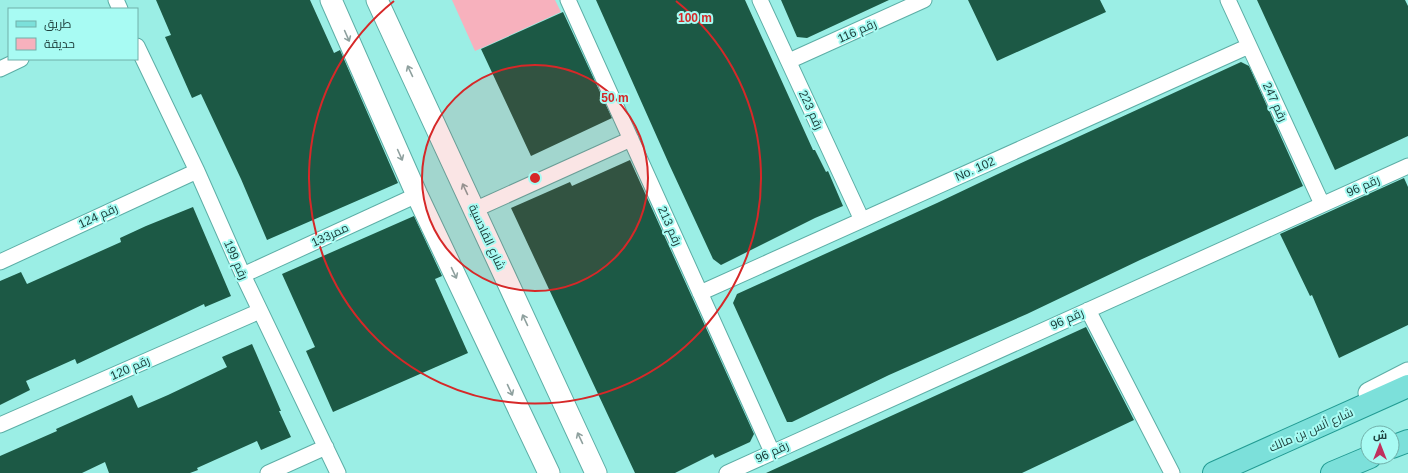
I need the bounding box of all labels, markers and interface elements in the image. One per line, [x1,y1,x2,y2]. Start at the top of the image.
legend [8,8,138,60]
text: 100 m [678,11,712,25]
street label: رقم 116 [836,16,879,47]
text: طريق [44,17,72,31]
one-way arrow [344,29,351,41]
text: حديقة [44,37,75,51]
one-way arrow [406,65,413,77]
street label: رقم 247 [1259,80,1290,124]
street label: رقم 223 [795,88,826,132]
text: 50 m [601,91,629,105]
one-way arrow [396,148,404,160]
street label: No. 102 [953,154,997,184]
centre of rings [528,171,542,185]
street label: رقم 96 [1344,172,1382,200]
one-way arrow [461,183,468,195]
street label: رقم 124 [76,201,120,232]
street label: شارع القادسية [465,202,508,272]
street label: رقم 213 [654,204,685,248]
street label: ممر133 [309,220,351,250]
street label: رقم 199 [220,238,251,282]
one-way arrow [451,266,458,278]
street label: رقم 96 [1048,305,1086,333]
one-way arrow [521,314,528,326]
street label: رقم 120 [108,353,152,384]
one-way arrow [507,384,514,396]
street label: شارع أنس بن مالك [1266,404,1356,456]
north arrow [1360,425,1400,465]
text: ش [1373,429,1387,442]
one-way arrow [576,432,583,444]
street label: رقم 96 [753,438,791,467]

